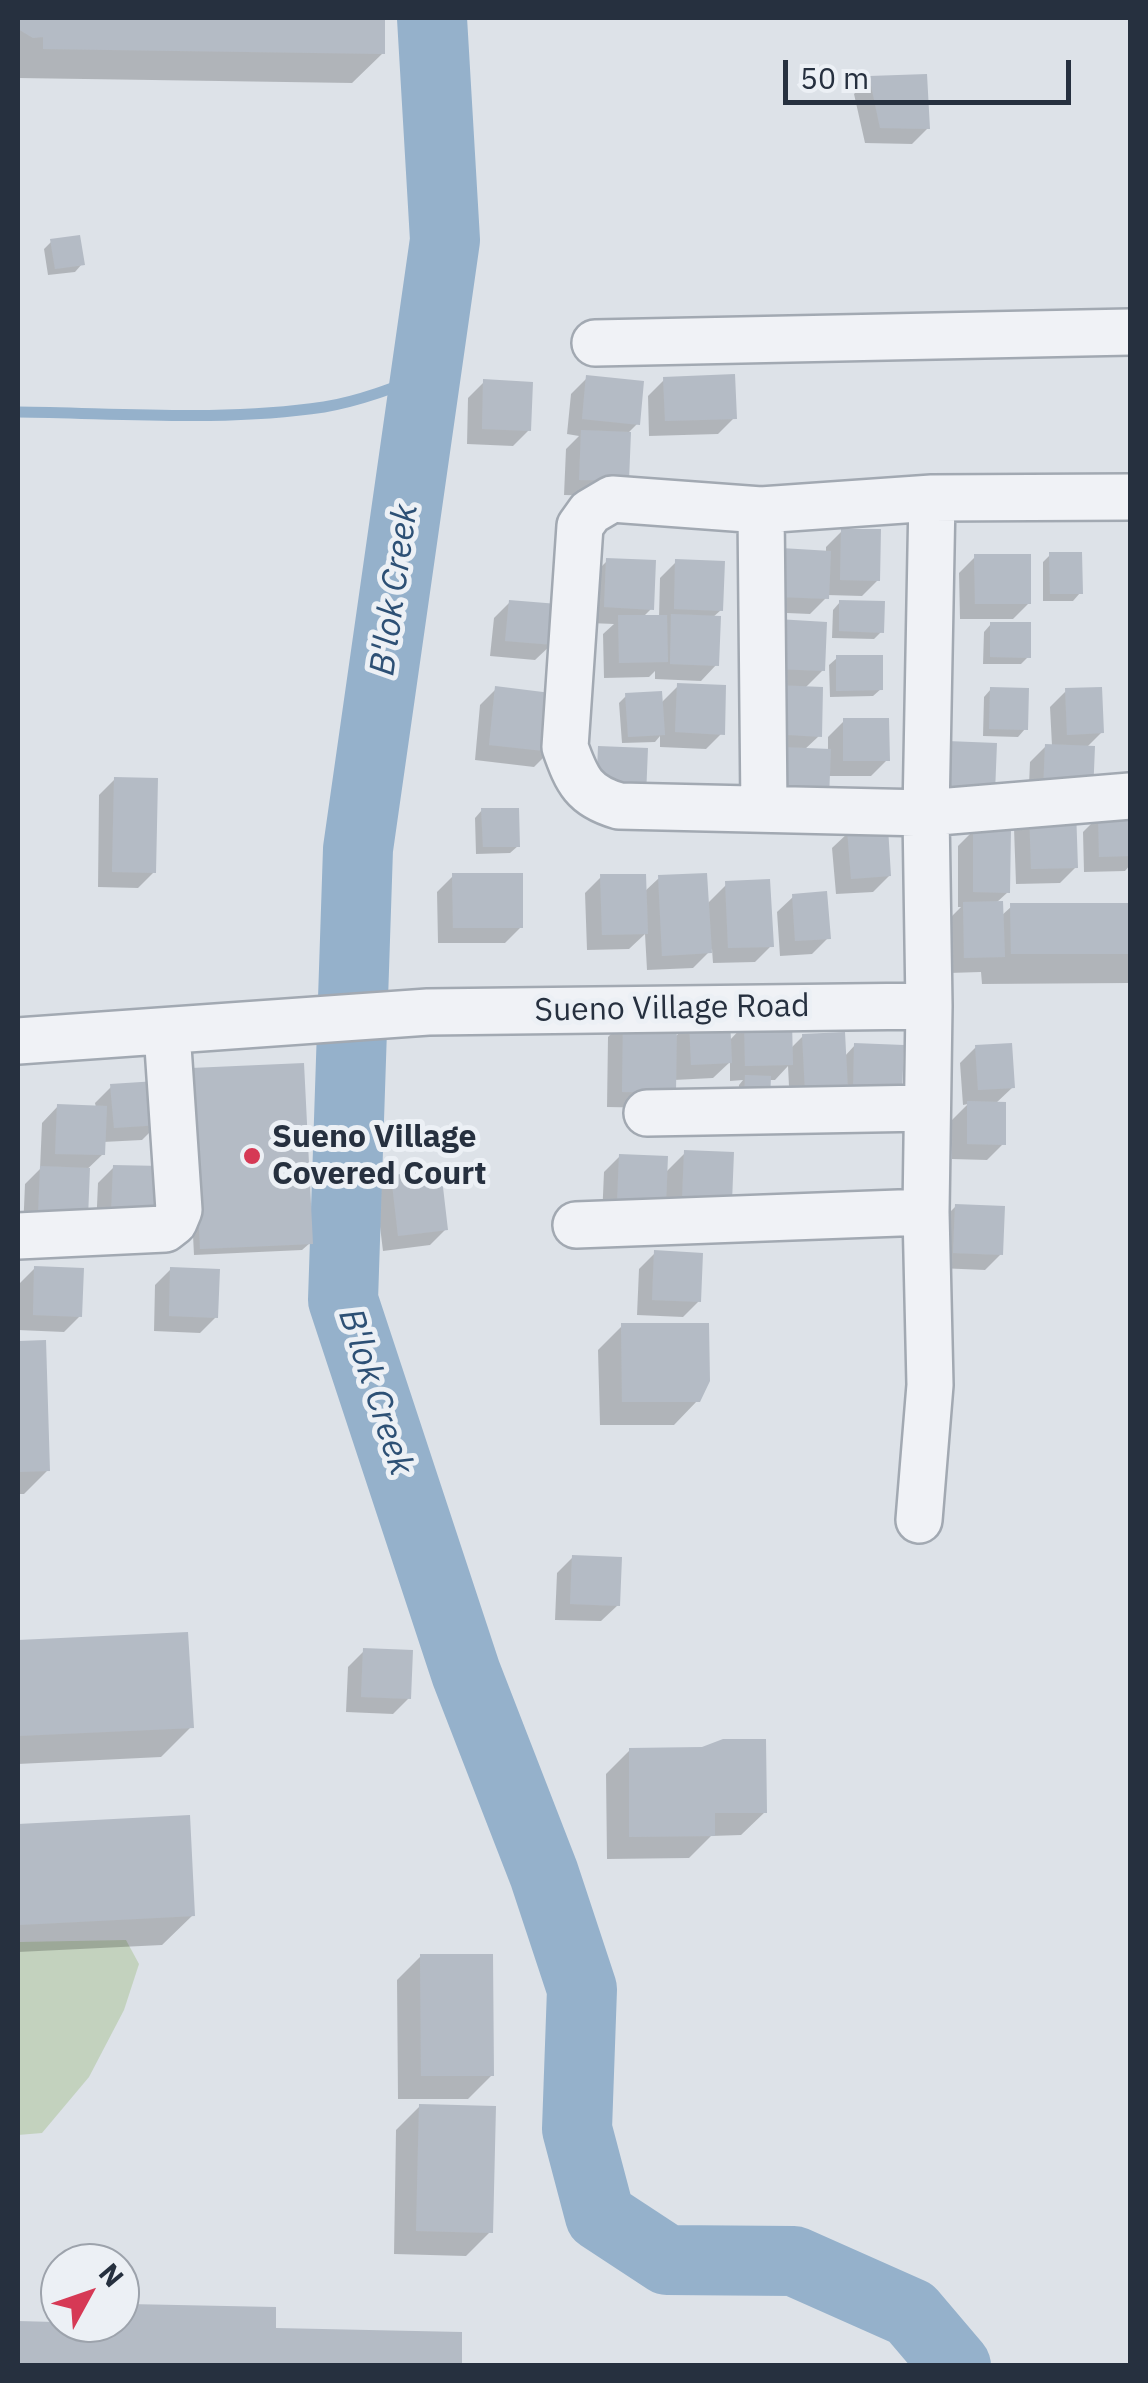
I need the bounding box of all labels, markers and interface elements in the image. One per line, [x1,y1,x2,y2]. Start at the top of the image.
scale bar [788,40,1076,102]
text: 50 m [800,58,869,97]
water label: B'lok Creek [362,502,428,678]
street label: Sueno Village Road [534,987,810,1031]
place label: Sueno Village Covered Court [272,1119,487,1194]
marker: Sueno Village Covered Court [241,1145,263,1167]
water label: B'lok Creek [328,1304,422,1480]
north arrow [40,2243,140,2343]
text: N [91,2255,133,2294]

